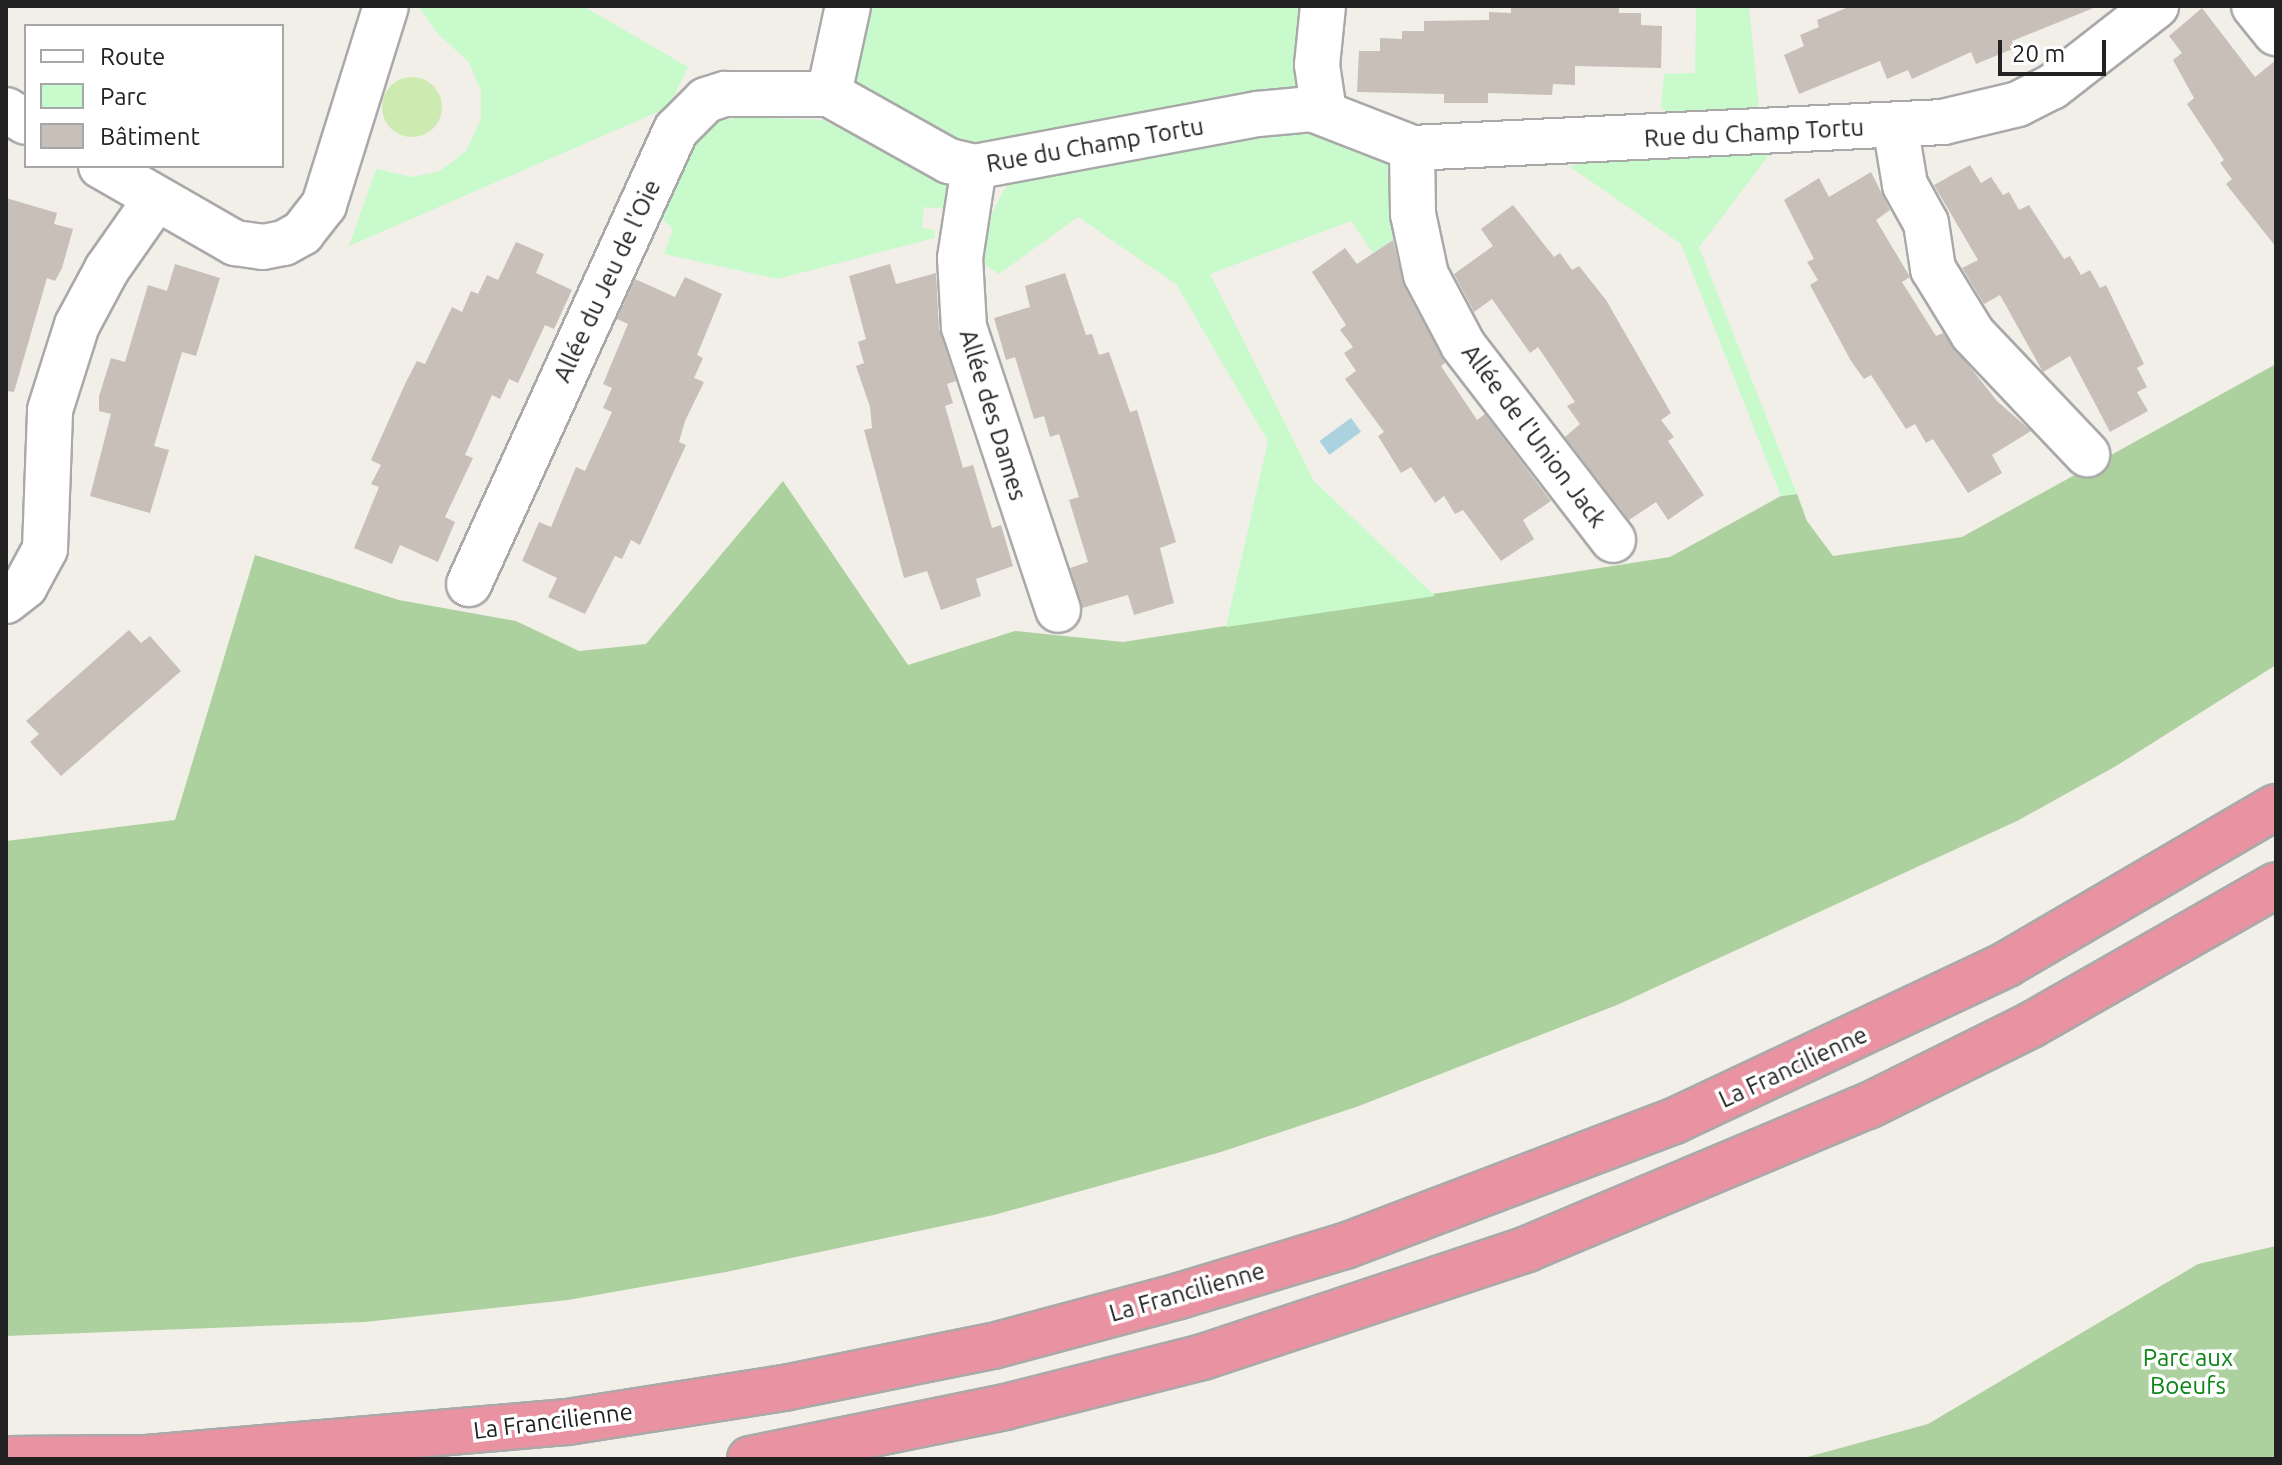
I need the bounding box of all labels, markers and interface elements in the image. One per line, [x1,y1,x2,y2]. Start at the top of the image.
legend [24,24,284,168]
scale bar [2002,24,2110,74]
text: 20 m [2012,40,2065,67]
text: Route [100,43,165,70]
text: Parc [100,83,147,110]
street label: Rue du Champ Tortu [984,112,1206,178]
street label: Rue du Champ Tortu [1643,113,1865,153]
text: Bâtiment [100,123,200,150]
street label: Allée du Jeu de l'Oie [547,175,667,387]
street label: Allée des Dames [953,326,1033,504]
street label: Allée de l'Union Jack [1456,339,1612,533]
street label: La Francilienne [1714,1020,1872,1114]
street label: La Francilienne [1106,1256,1268,1328]
park label: Parc aux Boeufs [2143,1344,2233,1400]
street label: La Francilienne [472,1397,634,1445]

